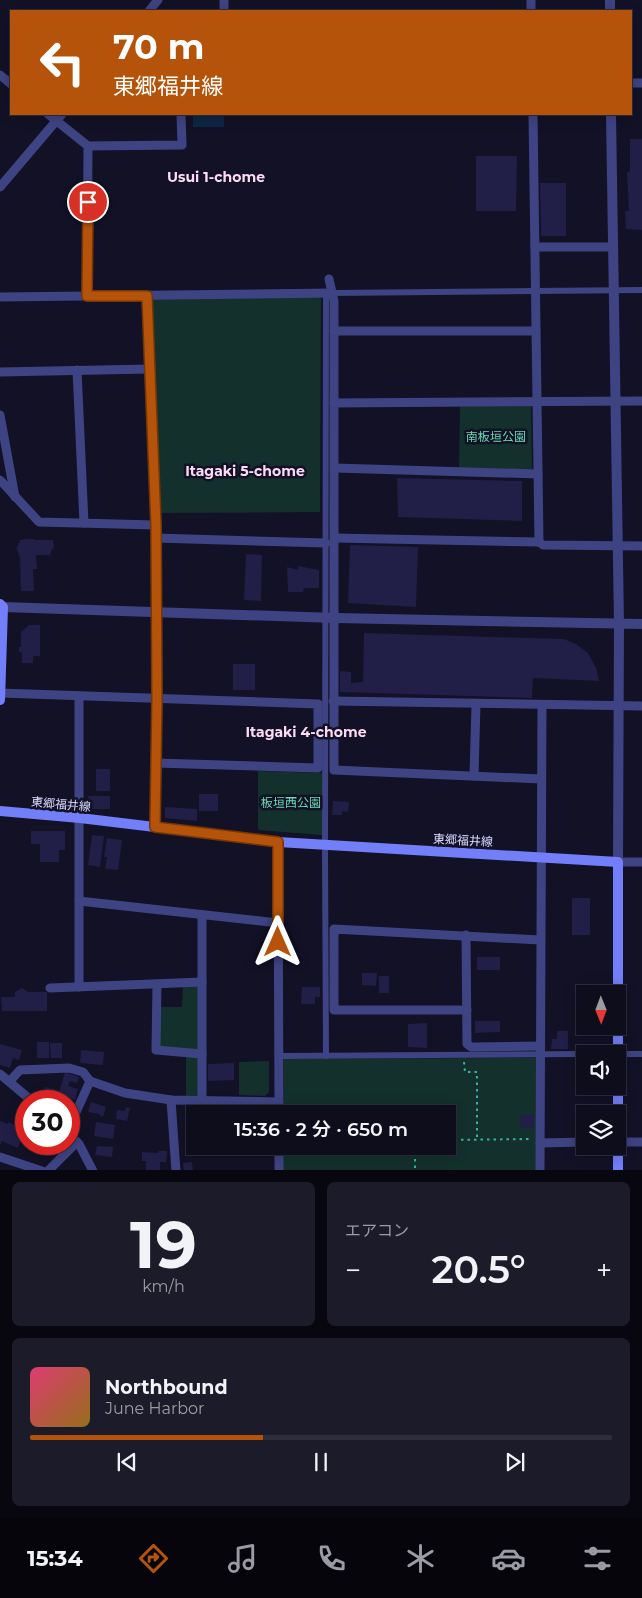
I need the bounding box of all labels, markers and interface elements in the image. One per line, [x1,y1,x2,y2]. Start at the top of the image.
text: 70 m [113,25,204,68]
icon: left [30,30,95,95]
text: 東郷福井線 [113,73,223,100]
district label: Usui 1-chome [167,168,265,186]
pin [67,181,109,223]
icon: arrive [74,188,102,216]
park label: 南板垣公園 [466,429,526,444]
district label: Itagaki 5-chome [185,462,305,480]
district label: Itagaki 4-chome [246,723,367,741]
street label: 東郷福井線 [30,794,92,814]
park label: 板垣西公園 [261,795,321,810]
street label: 東郷福井線 [433,831,493,849]
position arrow [251,915,303,967]
north arrow [576,985,626,1035]
map controls [576,985,626,1155]
button: sound [576,1045,626,1095]
speed limit sign: 30 [15,1090,80,1155]
button: layers [576,1105,626,1155]
text: 15:36 · 2 分 · 650 m [234,1118,408,1141]
text: 19 [130,1205,197,1284]
text: エアコン [345,1221,409,1240]
text: 20.5° [431,1246,526,1293]
text: − [345,1253,361,1287]
text: + [596,1253,612,1287]
text: km/h [142,1277,185,1296]
text: Northbound [105,1376,228,1399]
text: June Harbor [105,1399,204,1418]
icon: previous [113,1448,141,1476]
icon: pause [307,1448,335,1476]
icon: next [501,1448,529,1476]
icon: directions [136,1541,171,1576]
icon: music [225,1541,260,1576]
icon: phone [314,1541,349,1576]
icon: climate [403,1541,438,1576]
icon: car [491,1541,526,1576]
icon: filters [580,1541,615,1576]
text: 15:34 [27,1545,83,1572]

